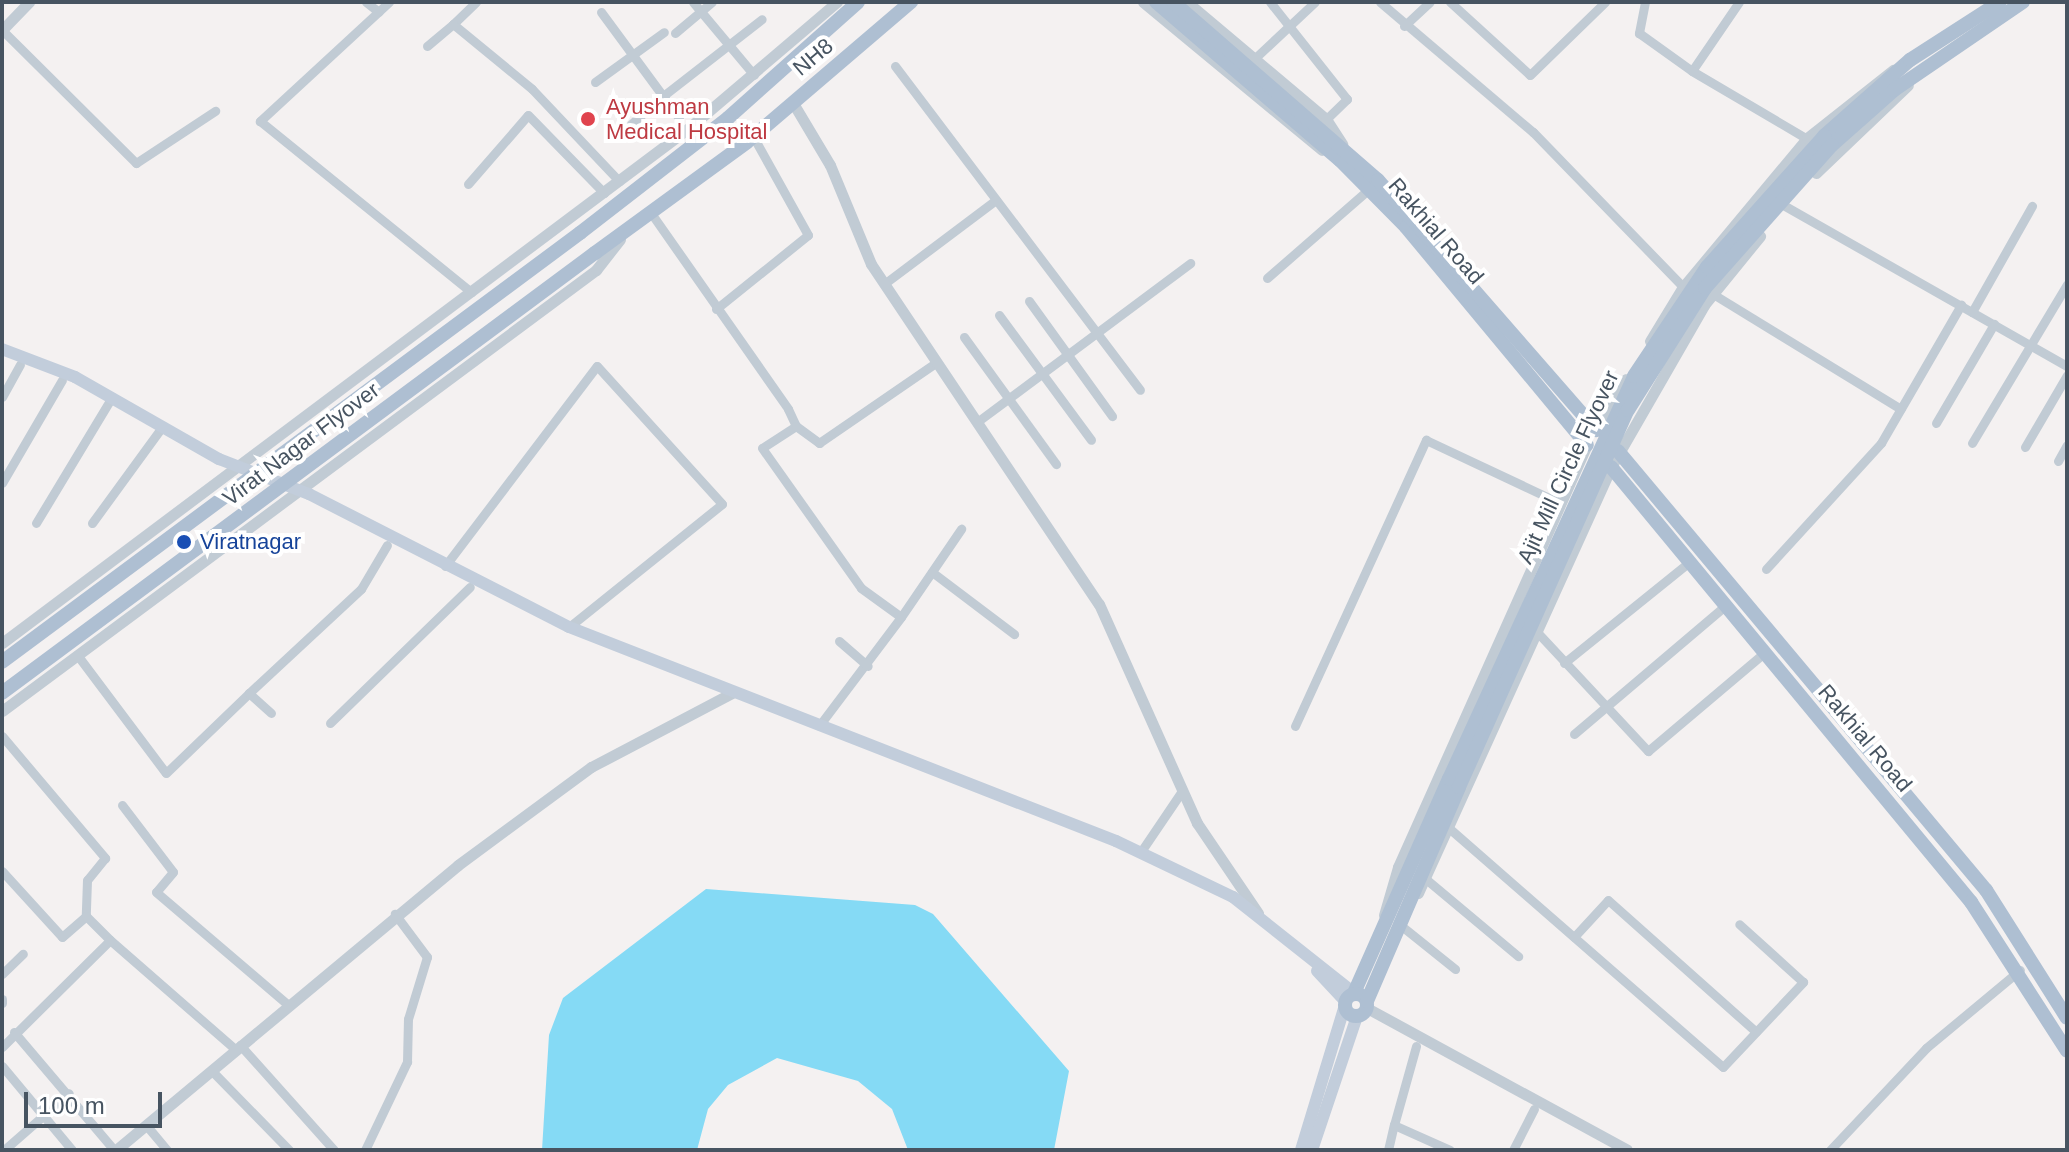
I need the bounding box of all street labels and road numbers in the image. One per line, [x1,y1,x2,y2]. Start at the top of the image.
street label: NH8 [788,33,838,81]
street label: Rakhial Road [1383,173,1489,289]
street label: Ajit Mill Circle Flyover [1512,366,1624,568]
street label: Virat Nagar Flyover [218,377,384,511]
street label: Rakhial Road [1812,679,1918,797]

